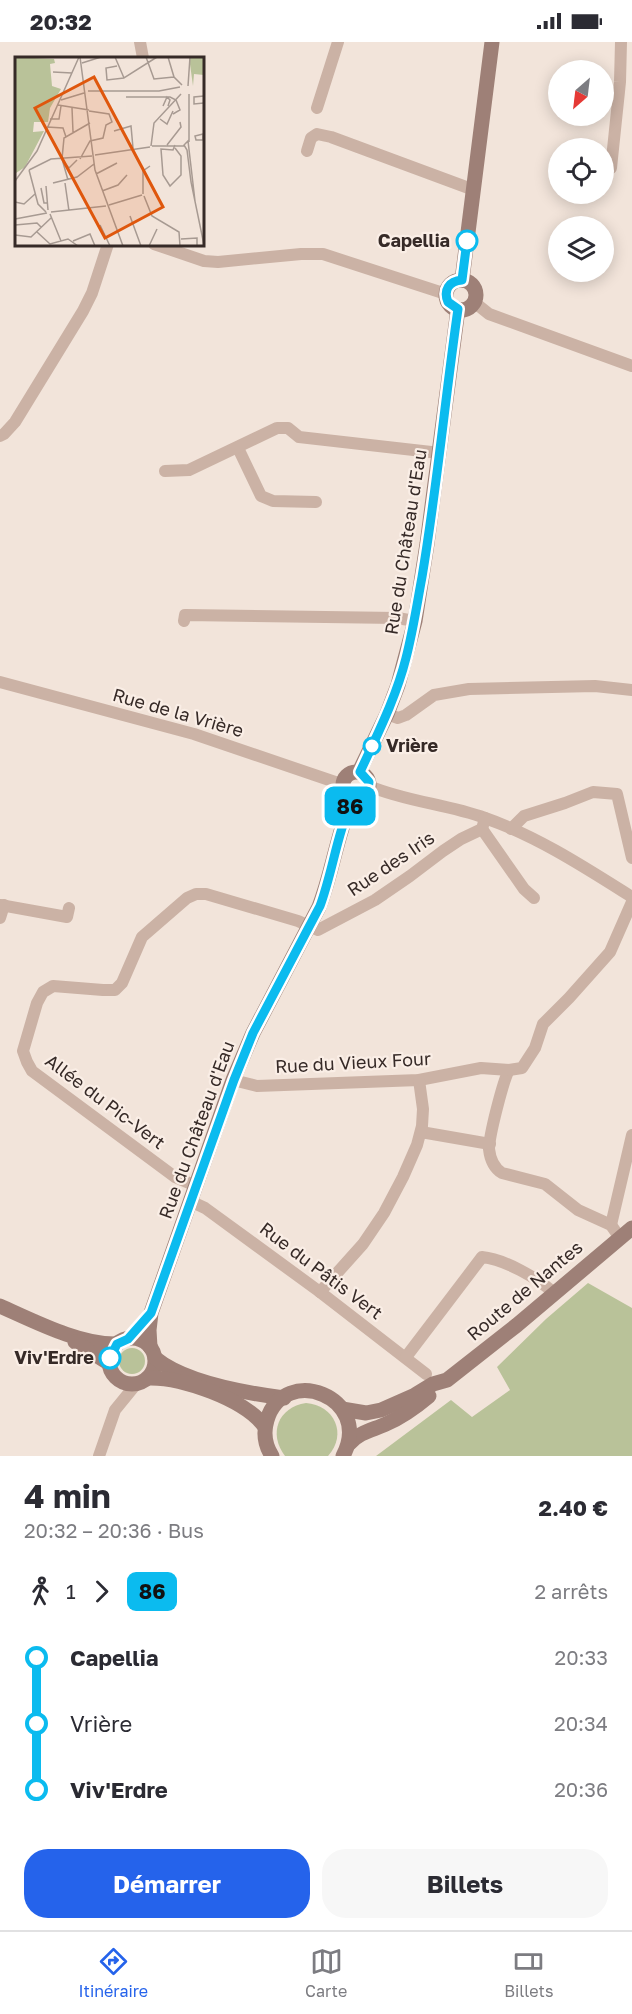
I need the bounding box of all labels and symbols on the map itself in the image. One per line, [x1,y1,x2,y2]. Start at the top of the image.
inset map [15,57,204,246]
north arrow [548,60,614,126]
place label: Capellia [378,229,450,251]
marker: Capellia [456,230,478,252]
street label: Rue du Château d'Eau [379,447,431,636]
street label: Rue de la Vrière [110,683,246,741]
place label: Vrière [386,734,438,756]
marker: Vrière [363,737,381,755]
line badge: 86 [323,786,377,825]
street label: Rue des Iris [343,826,438,900]
street label: Rue du Château d'Eau [154,1038,238,1222]
street label: Rue du Vieux Four [274,1047,431,1077]
street label: Allée du Pic-Vert [41,1049,170,1153]
street label: Rue du Pâtis Vert [256,1217,387,1323]
street label: Route de Nantes [462,1236,587,1345]
place label: Viv'Erdre [14,1346,94,1368]
marker: Viv'Erdre [99,1347,121,1369]

